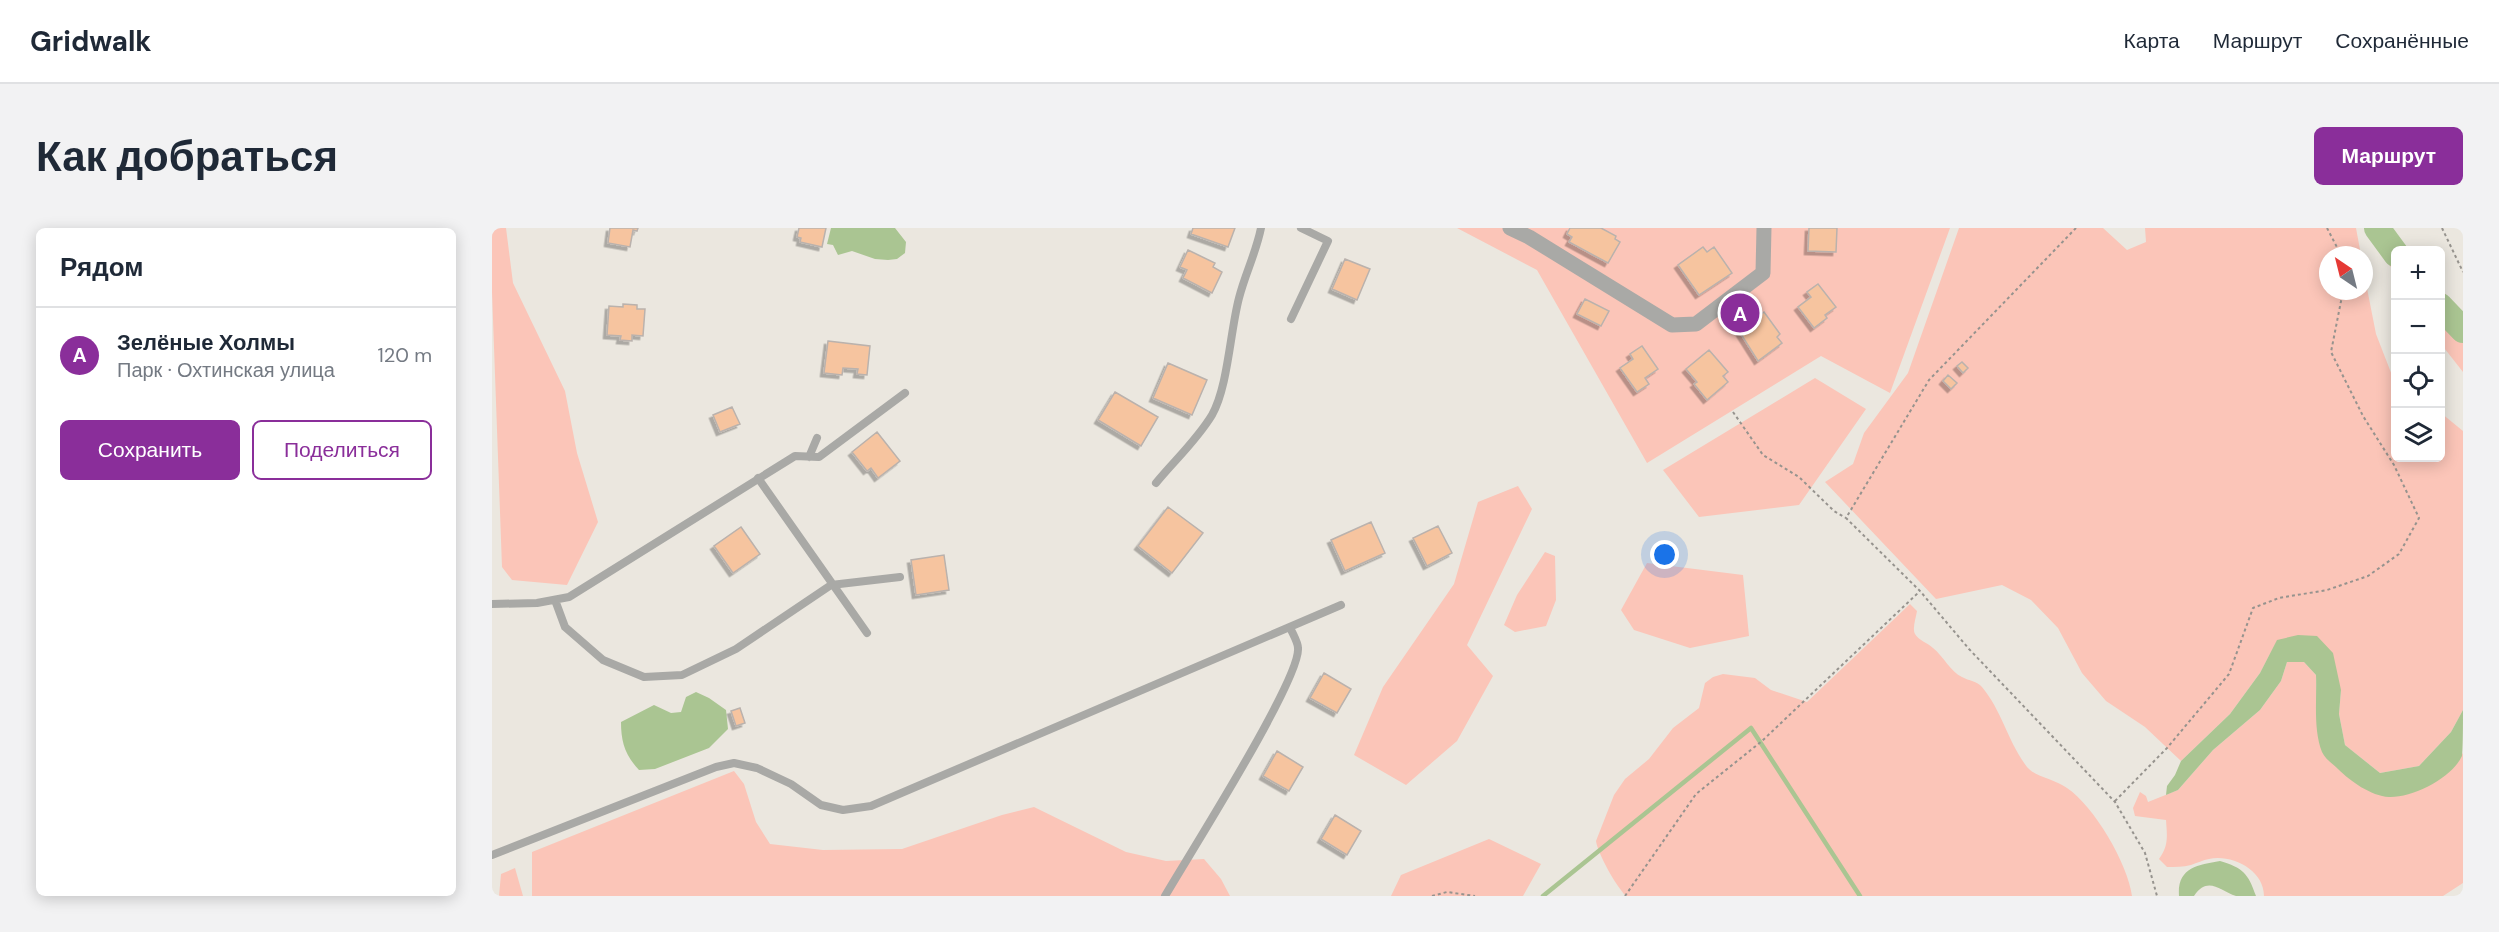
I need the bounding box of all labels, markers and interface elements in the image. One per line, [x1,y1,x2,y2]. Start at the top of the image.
text: Gridwalk [30,23,152,60]
text: Карта [2124,27,2180,55]
text: Маршрут [2213,27,2302,55]
text: Сохранённые [2335,27,2469,55]
button: Маршрут [2314,127,2463,185]
text: Как добраться [36,129,338,184]
north arrow [2319,246,2373,300]
map controls [2391,246,2445,462]
button: + [2391,246,2445,300]
text: Рядом [60,250,143,284]
pin: A [1720,290,1760,335]
button: − [2391,300,2445,354]
text: Зелёные Холмы [117,328,295,357]
text: A [72,342,87,368]
text: 120 m [378,342,432,368]
button: locate [2391,354,2445,408]
text: Парк · Охтинская улица [117,357,335,383]
button: layers [2391,408,2445,462]
button: Сохранить [60,420,240,480]
button: Поделиться [252,420,432,480]
your location [1650,540,1679,569]

